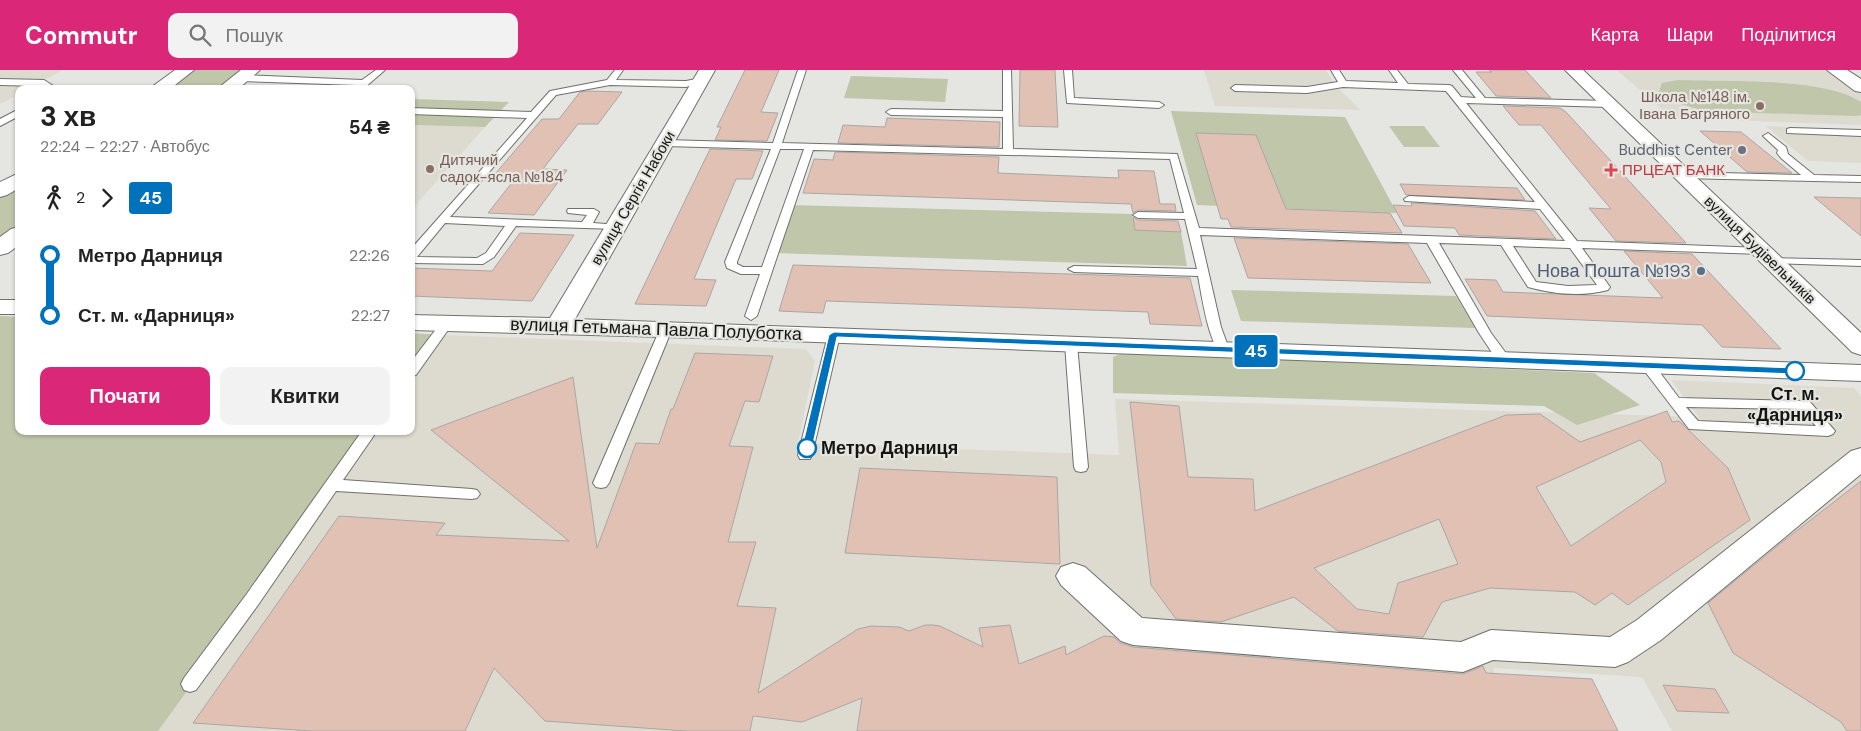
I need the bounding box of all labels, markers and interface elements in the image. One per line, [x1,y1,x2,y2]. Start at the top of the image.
search box [168,13,518,58]
text: Commutr [25,20,138,51]
icon: search [186,21,214,49]
text: Пошук [226,23,283,48]
text: Карта [1591,23,1639,47]
text: Шари [1667,23,1713,47]
text: Поділитися [1741,23,1836,47]
place label: Школа №148 ім. Івана Багряного [1639,87,1750,124]
text: 3 хв [40,98,96,135]
marker: Школа №148 ім. Івана Багряного [1754,100,1766,112]
text: 54 ₴ [349,115,390,140]
street label: вулиця Сергія Набоки [586,127,680,269]
text: 22:24 – 22:27 · Автобус [40,136,210,157]
place label: Buddhist Center [1619,140,1732,160]
marker: Buddhist Center [1736,144,1748,156]
place label: Дитячий садок-ясла №184 [440,150,563,187]
place label: ПРЦЕАТ БАНК [1622,160,1725,180]
marker: Дитячий садок-ясла №184 [424,163,436,175]
marker: ПРЦЕАТ БАНК [1604,163,1618,177]
icon: walk [40,184,68,212]
icon: forward [93,184,121,212]
text: 45 [139,186,162,210]
text: 2 [76,187,85,208]
street label: вулиця Будівельників [1700,191,1820,309]
text: Метро Дарниця [78,243,223,268]
text: 22:26 [349,245,390,266]
place label: Нова Пошта №193 [1537,259,1691,283]
marker: Нова Пошта №193 [1695,265,1707,277]
text: Ст. м. «Дарниця» [78,303,235,328]
text: 22:27 [351,305,390,326]
street label: вулиця Гетьмана Павла Полуботка [510,312,803,346]
line badge: 45 [1234,335,1278,367]
text: 45 [1245,339,1267,363]
marker: Ст. м. «Дарниця» [1785,361,1805,381]
button: Почати [40,367,210,425]
button: Квитки [220,367,390,425]
place label: Ст. м. «Дарниця» [1747,382,1843,427]
place label: Метро Дарниця [821,436,958,460]
marker: Метро Дарниця [797,438,817,458]

